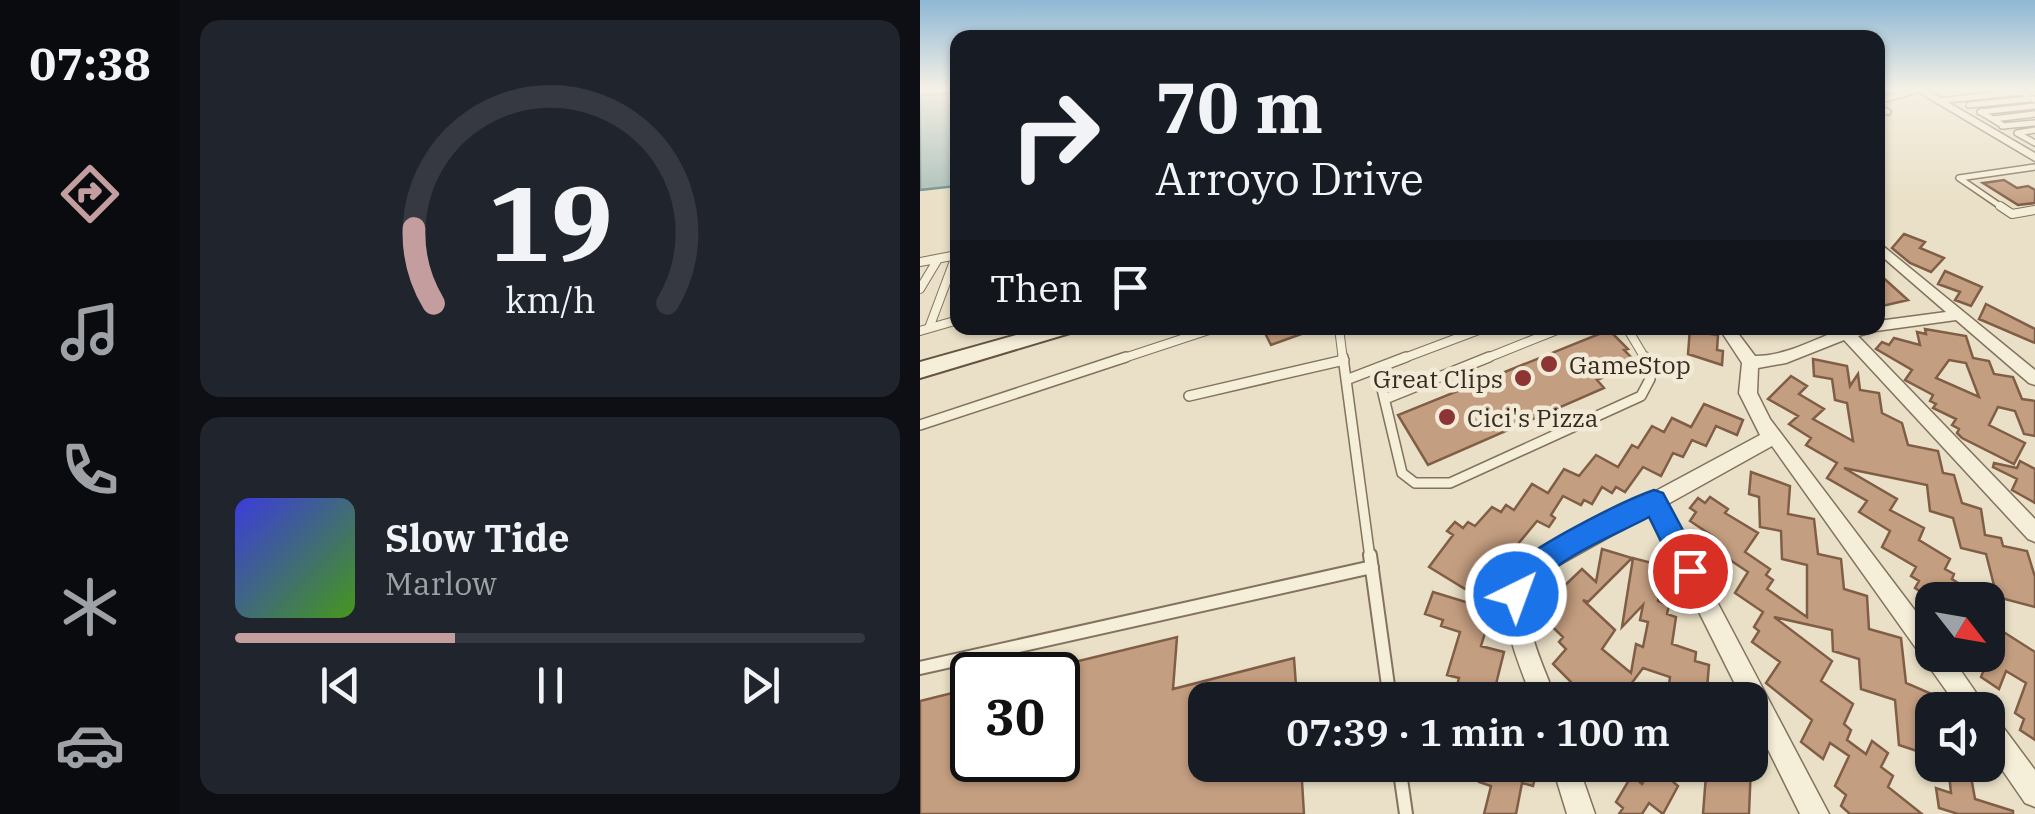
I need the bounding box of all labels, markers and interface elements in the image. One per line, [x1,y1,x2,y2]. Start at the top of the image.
text: 07:38 [29,34,151,92]
text: 70 m [1155,61,1323,152]
icon: right [990,70,1120,200]
text: Arroyo Drive [1155,149,1424,207]
text: 19 [488,154,612,290]
icon: directions [55,159,125,229]
icon: arrive [1103,260,1158,315]
text: Then [990,263,1083,312]
text: km/h [505,276,595,323]
icon: music [55,297,125,367]
place label: GameStop [1569,348,1691,381]
marker: GameStop [1538,353,1560,375]
place label: Great Clips [1373,362,1503,395]
marker: Great Clips [1512,367,1534,389]
place label: Cici's Pizza [1467,401,1598,434]
marker: Cici's Pizza [1436,406,1458,428]
icon: phone [55,435,125,505]
text: Slow Tide [385,513,570,562]
pin [1648,529,1733,614]
position arrow [1464,542,1568,646]
icon: arrive [1663,544,1718,599]
text: Marlow [385,562,497,604]
icon: climate [55,572,125,642]
north arrow [1915,582,2005,672]
map controls [1915,582,2005,782]
speed limit sign: 30 [950,652,1080,782]
icon: previous [313,658,368,713]
icon: pause [523,658,578,713]
icon: next [733,658,788,713]
button: sound [1915,692,2005,782]
text: 07:39 · 1 min · 100 m [1286,707,1670,756]
icon: car [55,710,125,780]

